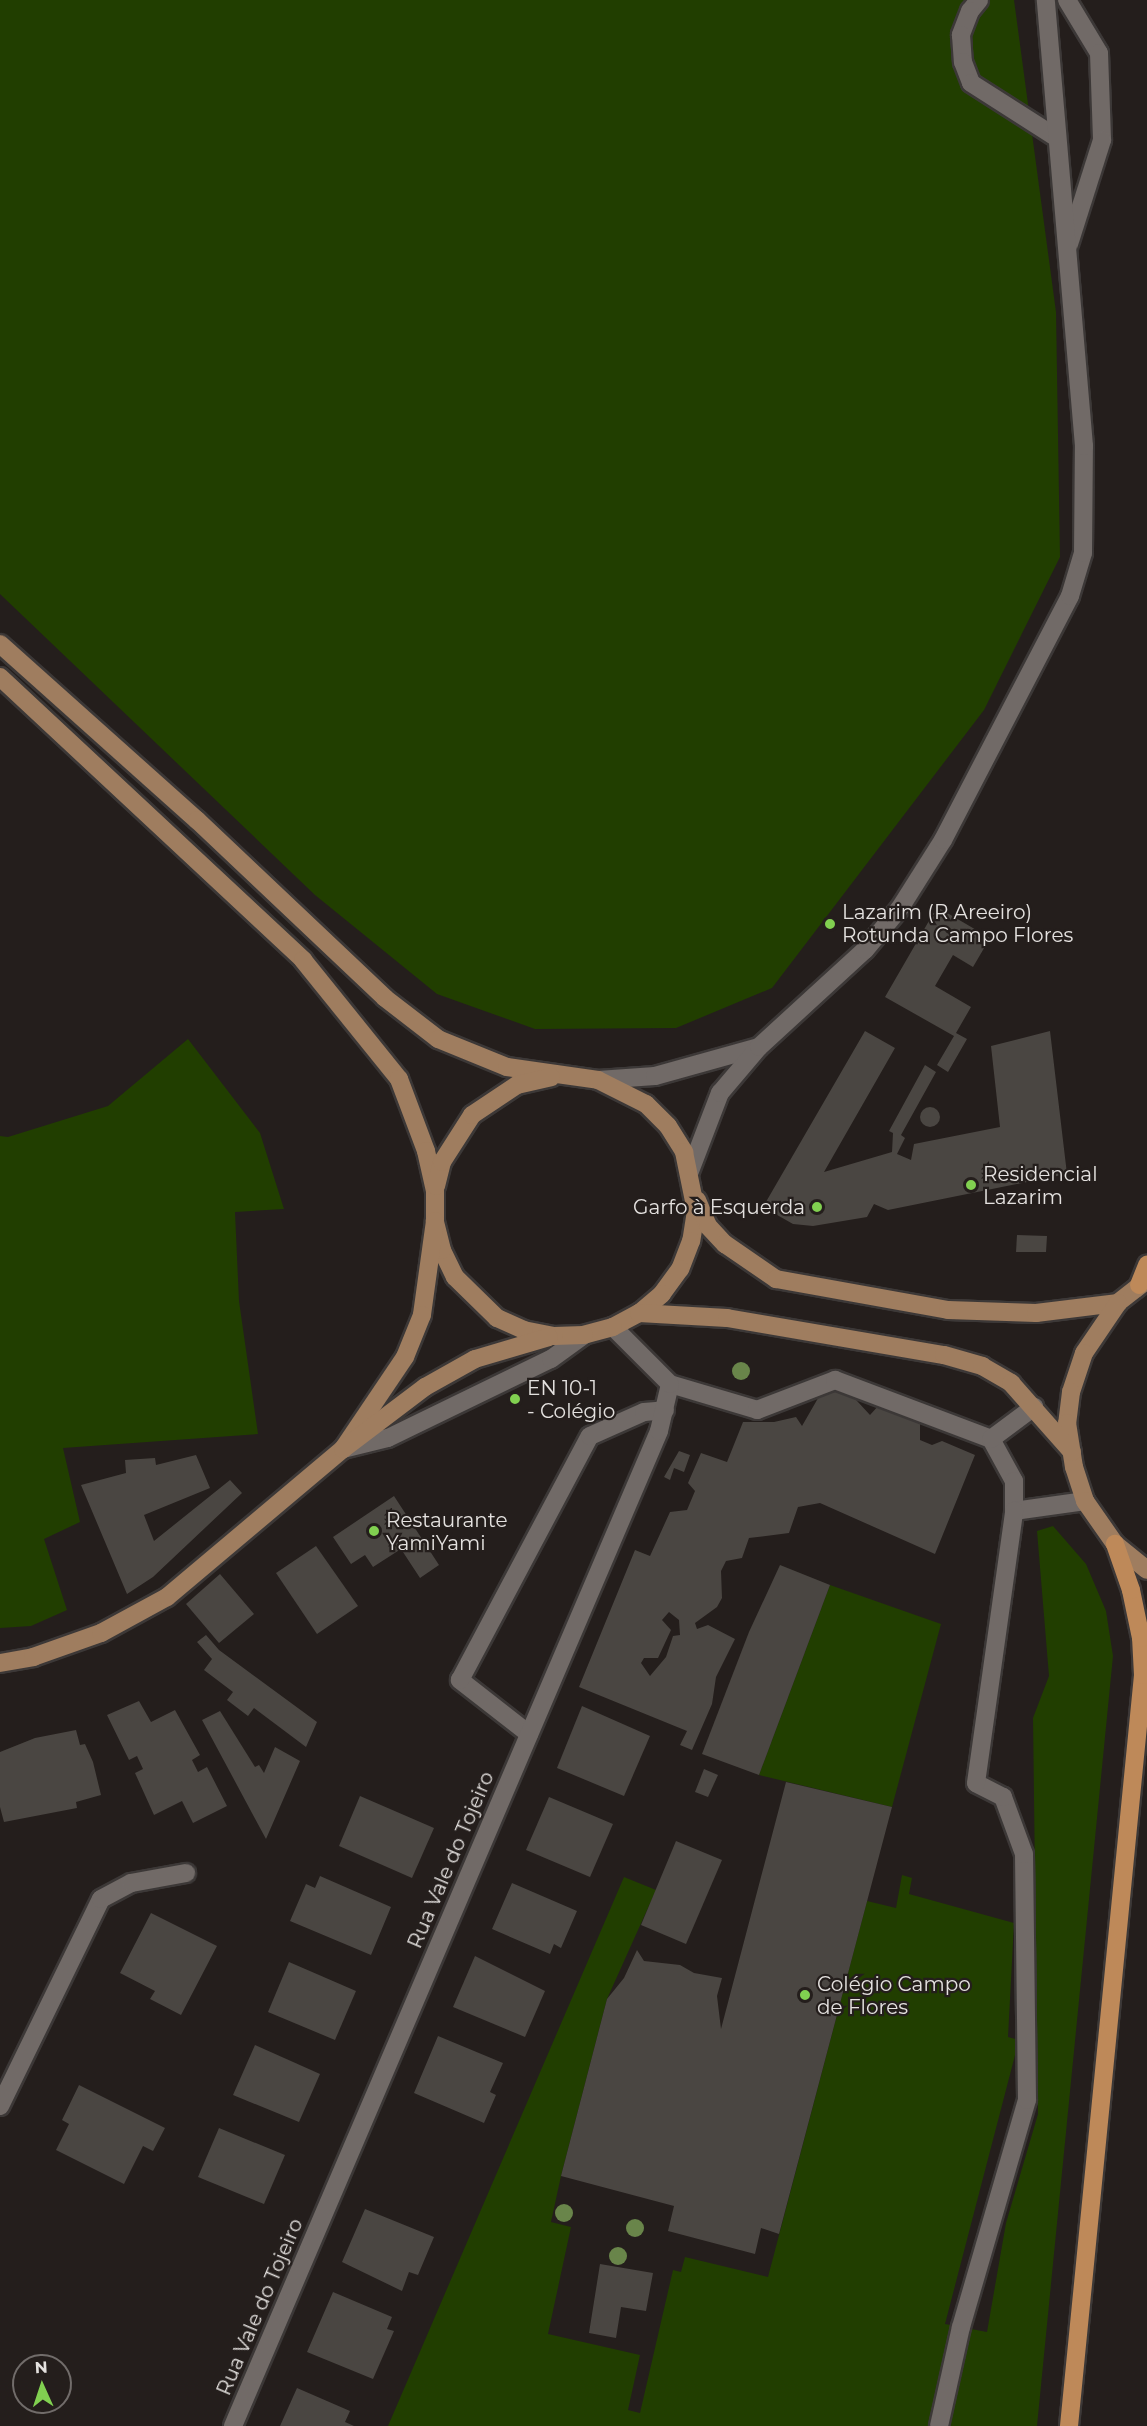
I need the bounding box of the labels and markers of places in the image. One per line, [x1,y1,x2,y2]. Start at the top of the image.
place label: Lazarim (R Areeiro) Rotunda Campo Flores [842,900,1073,947]
marker: Lazarim (R Areeiro) Rotunda Campo Flores [823,917,837,931]
place label: Residencial Lazarim [983,1162,1098,1209]
marker: Residencial Lazarim [964,1178,978,1192]
place label: Garfo à Esquerda [633,1195,805,1219]
marker: Garfo à Esquerda [810,1200,824,1214]
place label: EN 10-1 - Colégio [527,1376,615,1423]
marker: EN 10-1 - Colégio [508,1392,522,1406]
place label: Restaurante YamiYami [386,1508,508,1555]
marker: Restaurante YamiYami [367,1524,381,1538]
place label: Colégio Campo de Flores [817,1972,971,2019]
marker: Colégio Campo de Flores [798,1988,812,2002]

